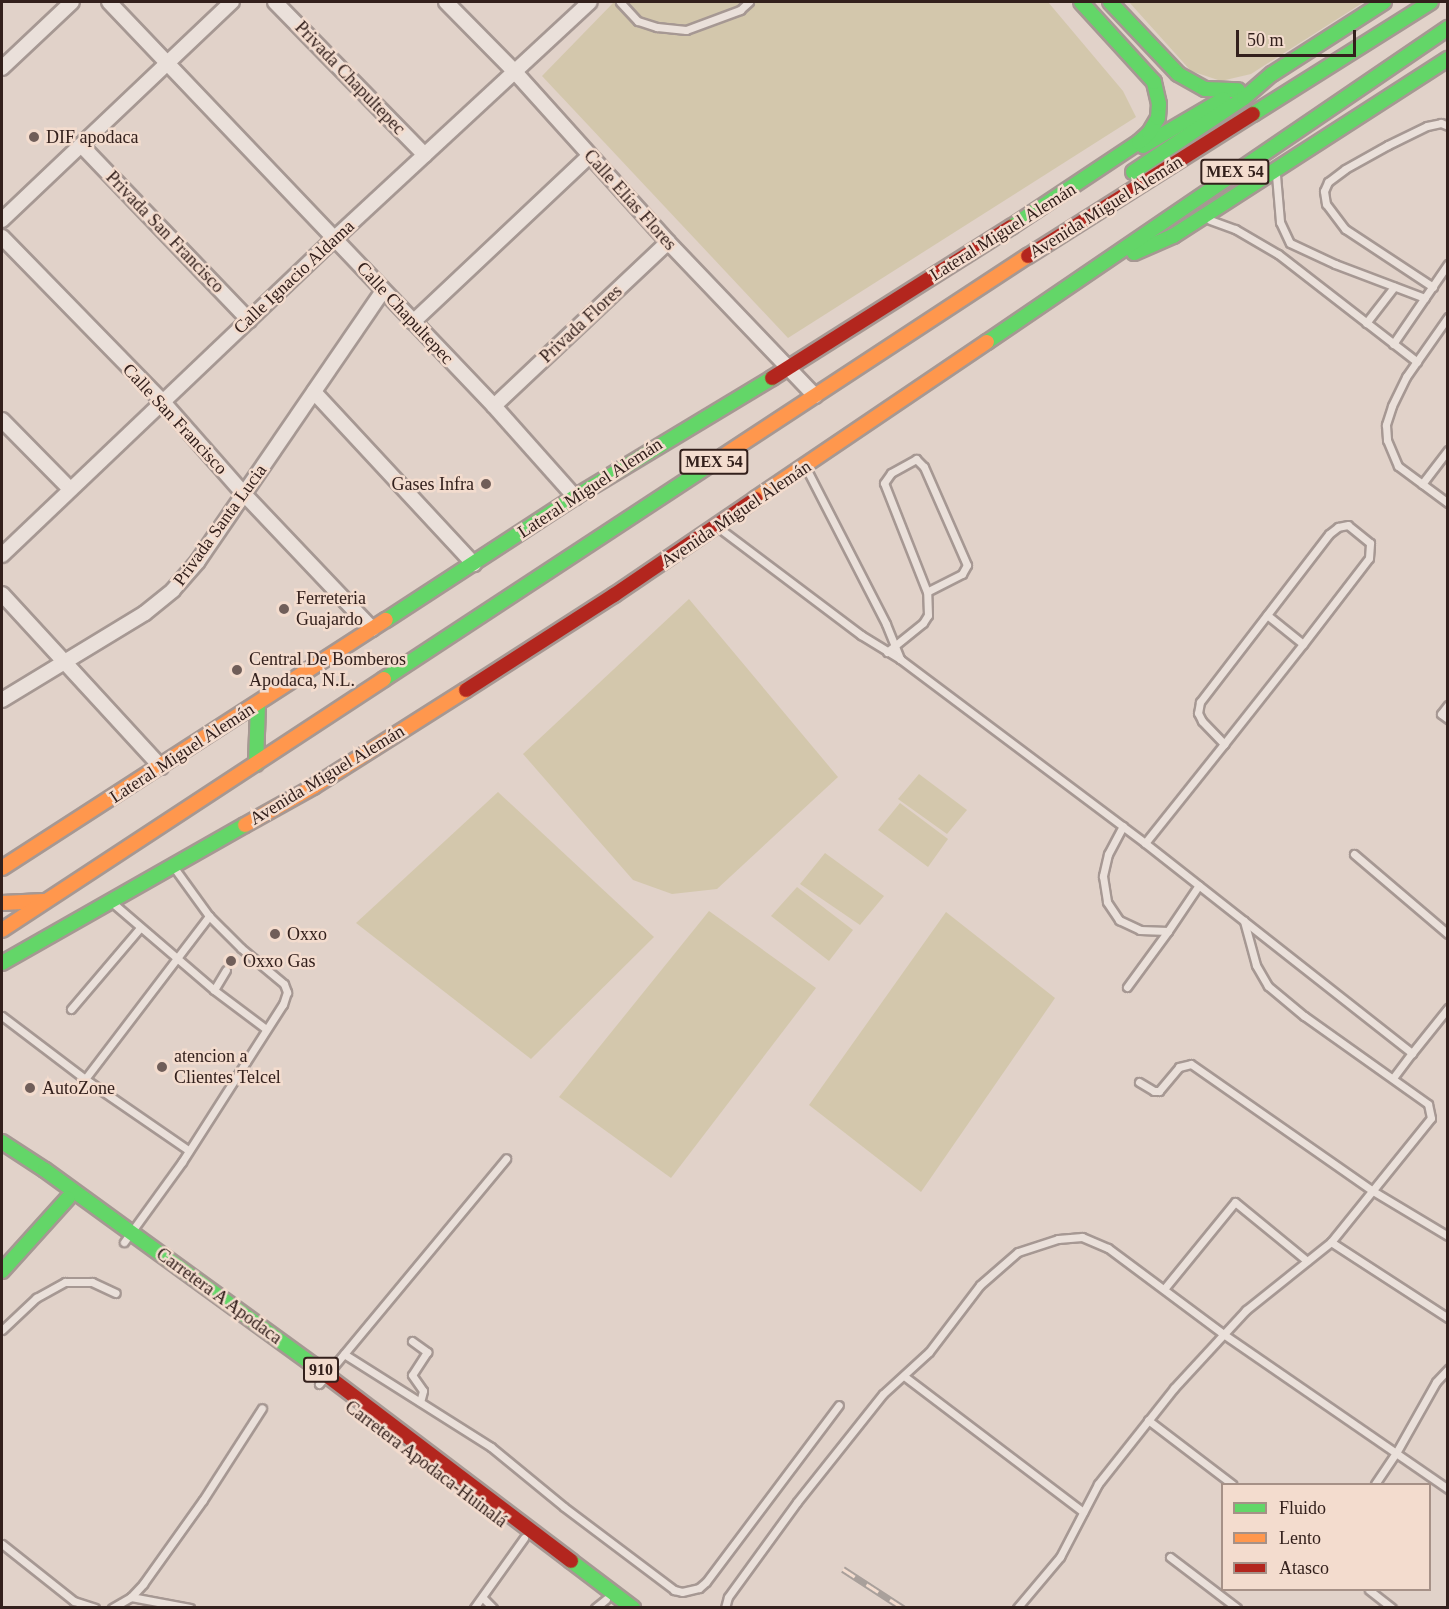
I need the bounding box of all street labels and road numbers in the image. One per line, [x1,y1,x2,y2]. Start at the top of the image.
street label: Privada Chapultepec [290,17,410,139]
street label: Calle Elías Flores [579,145,681,255]
street label: Avenida Miguel Alemán [1025,151,1187,263]
road number: MEX 54 [1199,159,1271,185]
street label: Privada San Francisco [101,167,229,297]
street label: Lateral Miguel Alemán [926,178,1080,286]
street label: Calle Ignacio Aldama [229,215,359,339]
street label: Calle Chapultepec [352,257,458,369]
street label: Privada Flores [535,280,627,368]
street label: Calle San Francisco [118,359,232,479]
street label: Lateral Miguel Alemán [513,433,667,543]
road number: MEX 54 [678,449,750,475]
street label: Avenida Miguel Alemán [656,455,816,573]
street label: Privada Santa Lucia [169,460,271,590]
street label: Lateral Miguel Alemán [105,698,259,808]
street label: Avenida Miguel Alemán [245,720,409,830]
street label: Carretera A Apodaca [151,1242,287,1350]
road number: 910 [303,1357,339,1383]
street label: Carretera Apodaca-Huinalá [340,1396,512,1532]

